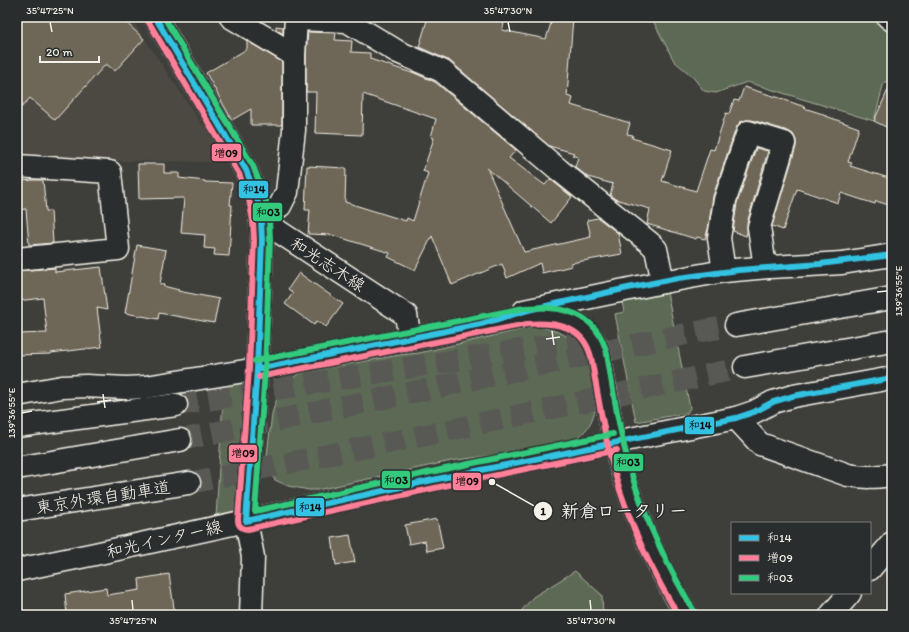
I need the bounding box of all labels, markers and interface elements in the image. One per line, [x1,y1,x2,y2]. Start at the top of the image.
text: 35°47'25"N [26,4,74,17]
text: 35°47'30"N [484,4,532,17]
scale bar [40,38,99,64]
text: 20 m [46,45,73,59]
line badge: 増09 [211,143,242,162]
text: 増09 [214,147,238,160]
line badge: 和14 [238,180,269,199]
text: 和14 [243,183,266,196]
line badge: 和03 [252,202,283,222]
text: 和03 [256,206,280,219]
street label: 和光志木線 [287,232,369,296]
text: 139°36'55"E [892,265,905,316]
text: 139°36'55"E [5,387,18,438]
line badge: 和14 [684,416,715,435]
text: 和14 [689,419,712,432]
line badge: 増09 [228,444,258,463]
text: 増09 [231,447,255,460]
line badge: 和03 [613,453,644,472]
text: 和03 [616,456,640,469]
line badge: 和03 [381,470,411,489]
line badge: 増09 [452,472,482,491]
text: 和03 [384,474,408,487]
text: 増09 [455,475,479,488]
street label: 東京外環自動車道 [34,476,172,518]
callout: 新倉ロータリー [533,496,695,526]
line badge: 和14 [295,497,325,517]
text: 新倉ロータリー [561,500,687,522]
text: 和14 [299,501,322,514]
text: 1 [540,504,546,518]
street label: 和光インター線 [104,516,224,562]
legend [731,522,871,594]
text: 和14 [767,531,792,545]
text: 増09 [767,551,793,565]
text: 和03 [767,571,793,585]
text: 35°47'25"N [109,614,157,627]
text: 35°47'30"N [567,614,615,627]

